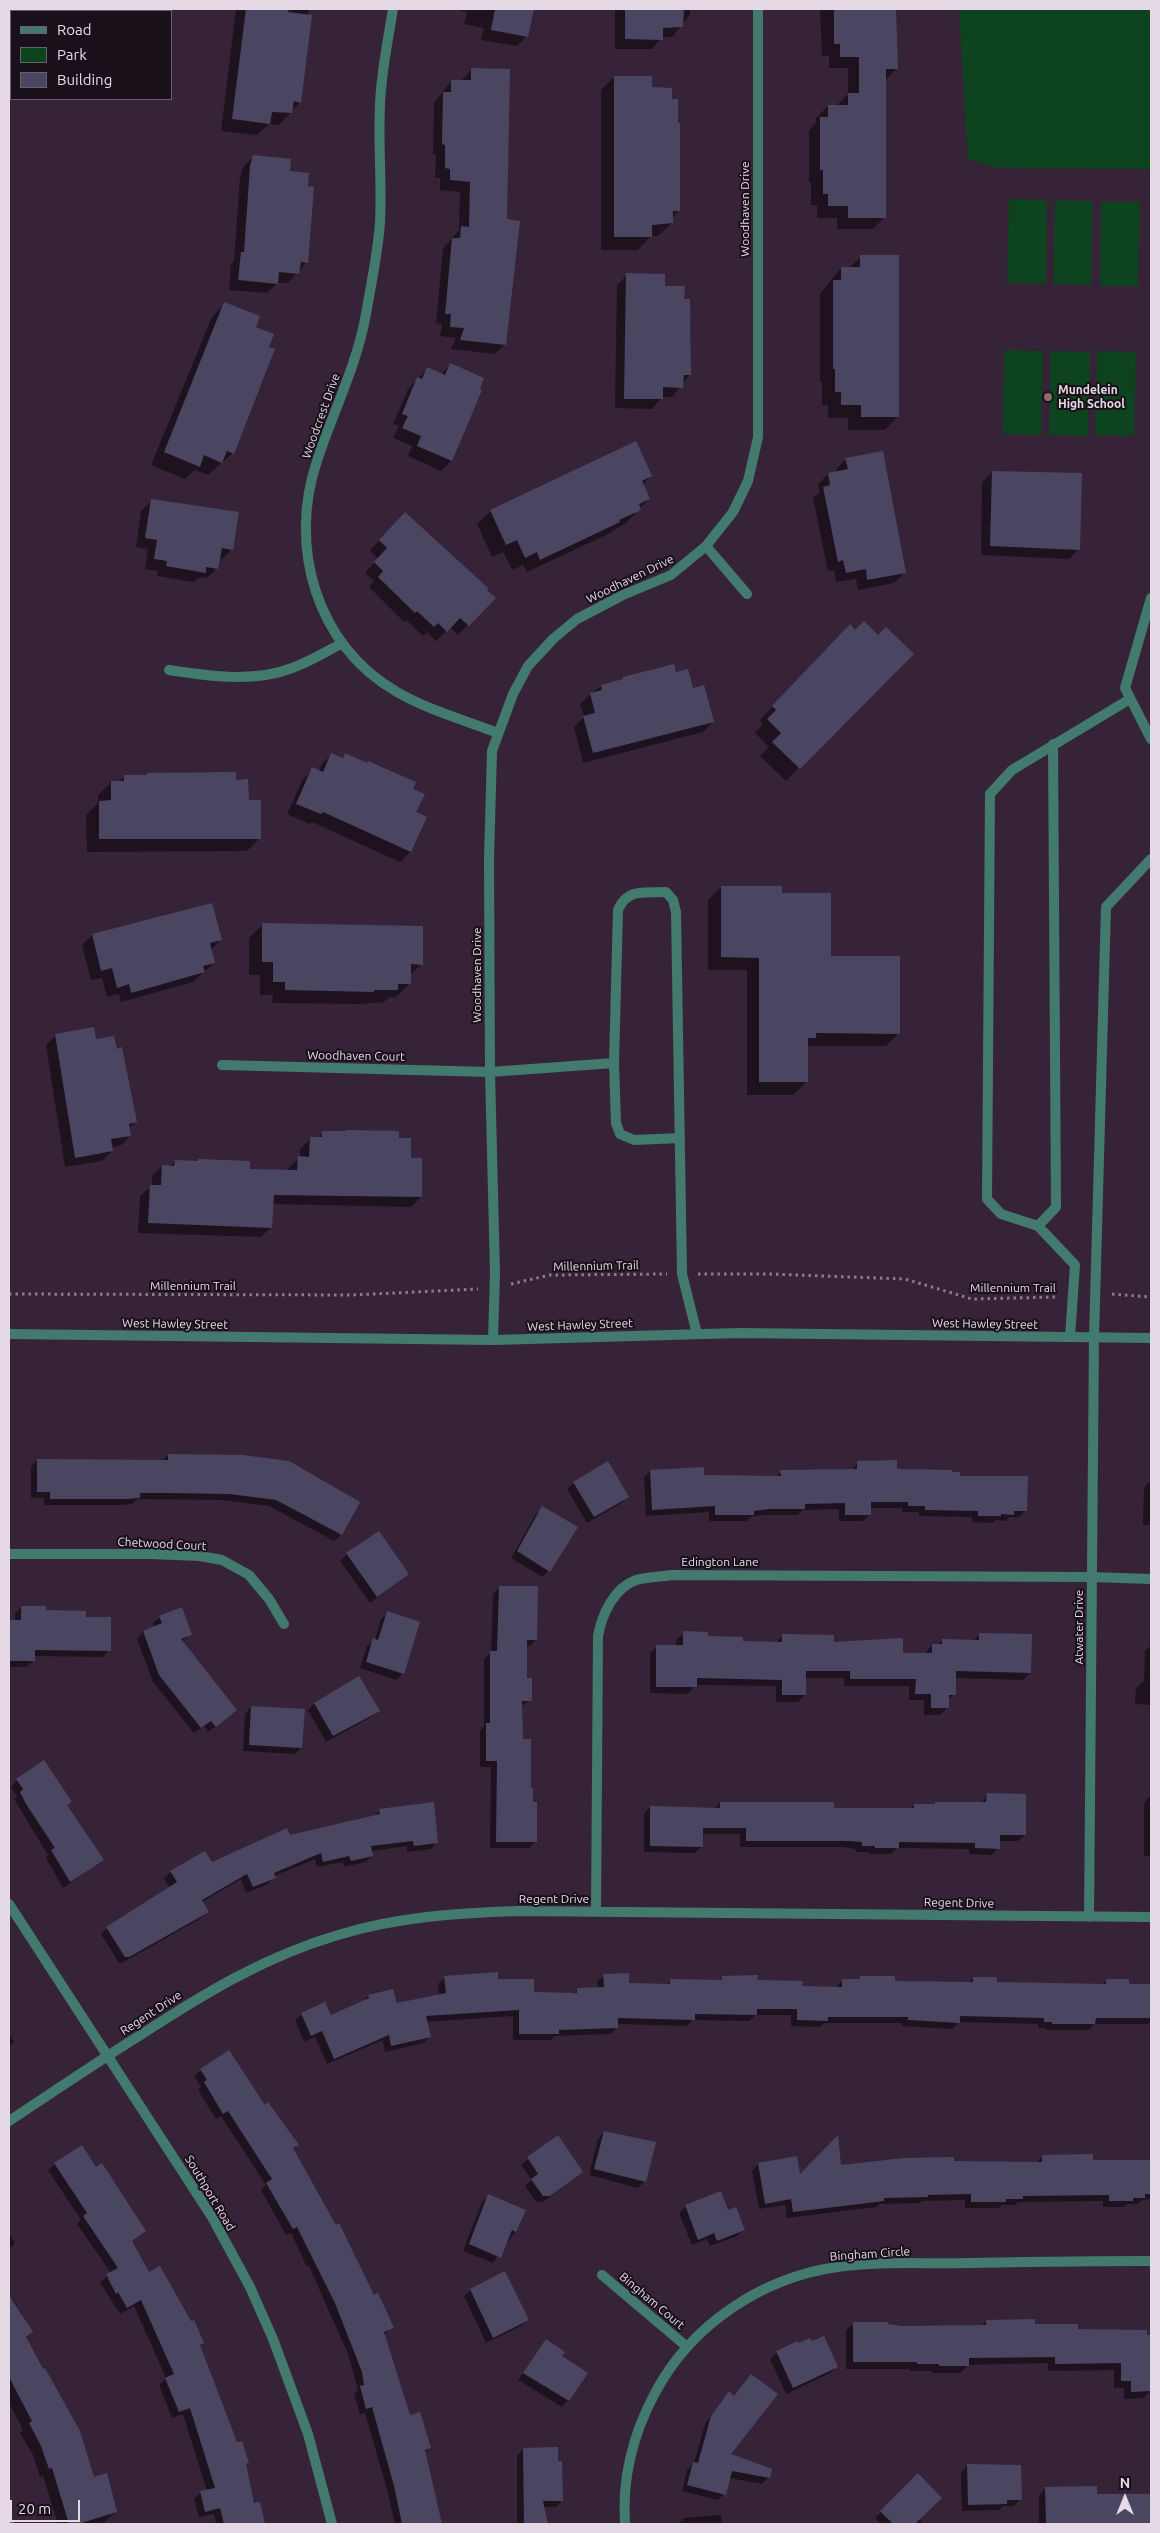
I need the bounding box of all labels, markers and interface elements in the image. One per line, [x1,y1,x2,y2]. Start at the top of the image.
legend [10,10,172,100]
text: Road [57,21,92,38]
text: Park [57,46,87,63]
text: Building [57,71,112,88]
street label: Woodhaven Drive [738,161,752,257]
street label: Woodcrest Drive [299,371,343,461]
place label: Mundelein High School [1058,383,1125,411]
marker: Mundelein High School [1042,391,1054,403]
street label: Woodhaven Drive [584,552,676,606]
street label: Woodhaven Drive [470,927,484,1023]
street label: Woodhaven Court [307,1048,405,1064]
street label: Millennium Trail [553,1258,639,1274]
street label: Millennium Trail [150,1279,236,1293]
street label: Millennium Trail [970,1281,1056,1295]
street label: West Hawley Street [122,1316,228,1332]
street label: West Hawley Street [527,1316,633,1334]
street label: West Hawley Street [932,1316,1038,1332]
street label: Chetwood Court [117,1534,207,1554]
street label: Edington Lane [681,1555,759,1569]
street label: Atwater Drive [1072,1590,1086,1664]
street label: Regent Drive [519,1892,589,1906]
street label: Regent Drive [924,1895,994,1911]
street label: Regent Drive [118,1988,184,2038]
street label: Southport Road [182,2153,238,2233]
street label: Bingham Circle [829,2244,911,2264]
street label: Bingham Court [616,2269,688,2333]
north arrow [1100,2473,1150,2523]
text: N [1120,2475,1130,2491]
scale bar [12,2490,82,2522]
text: 20 m [18,2500,51,2517]

